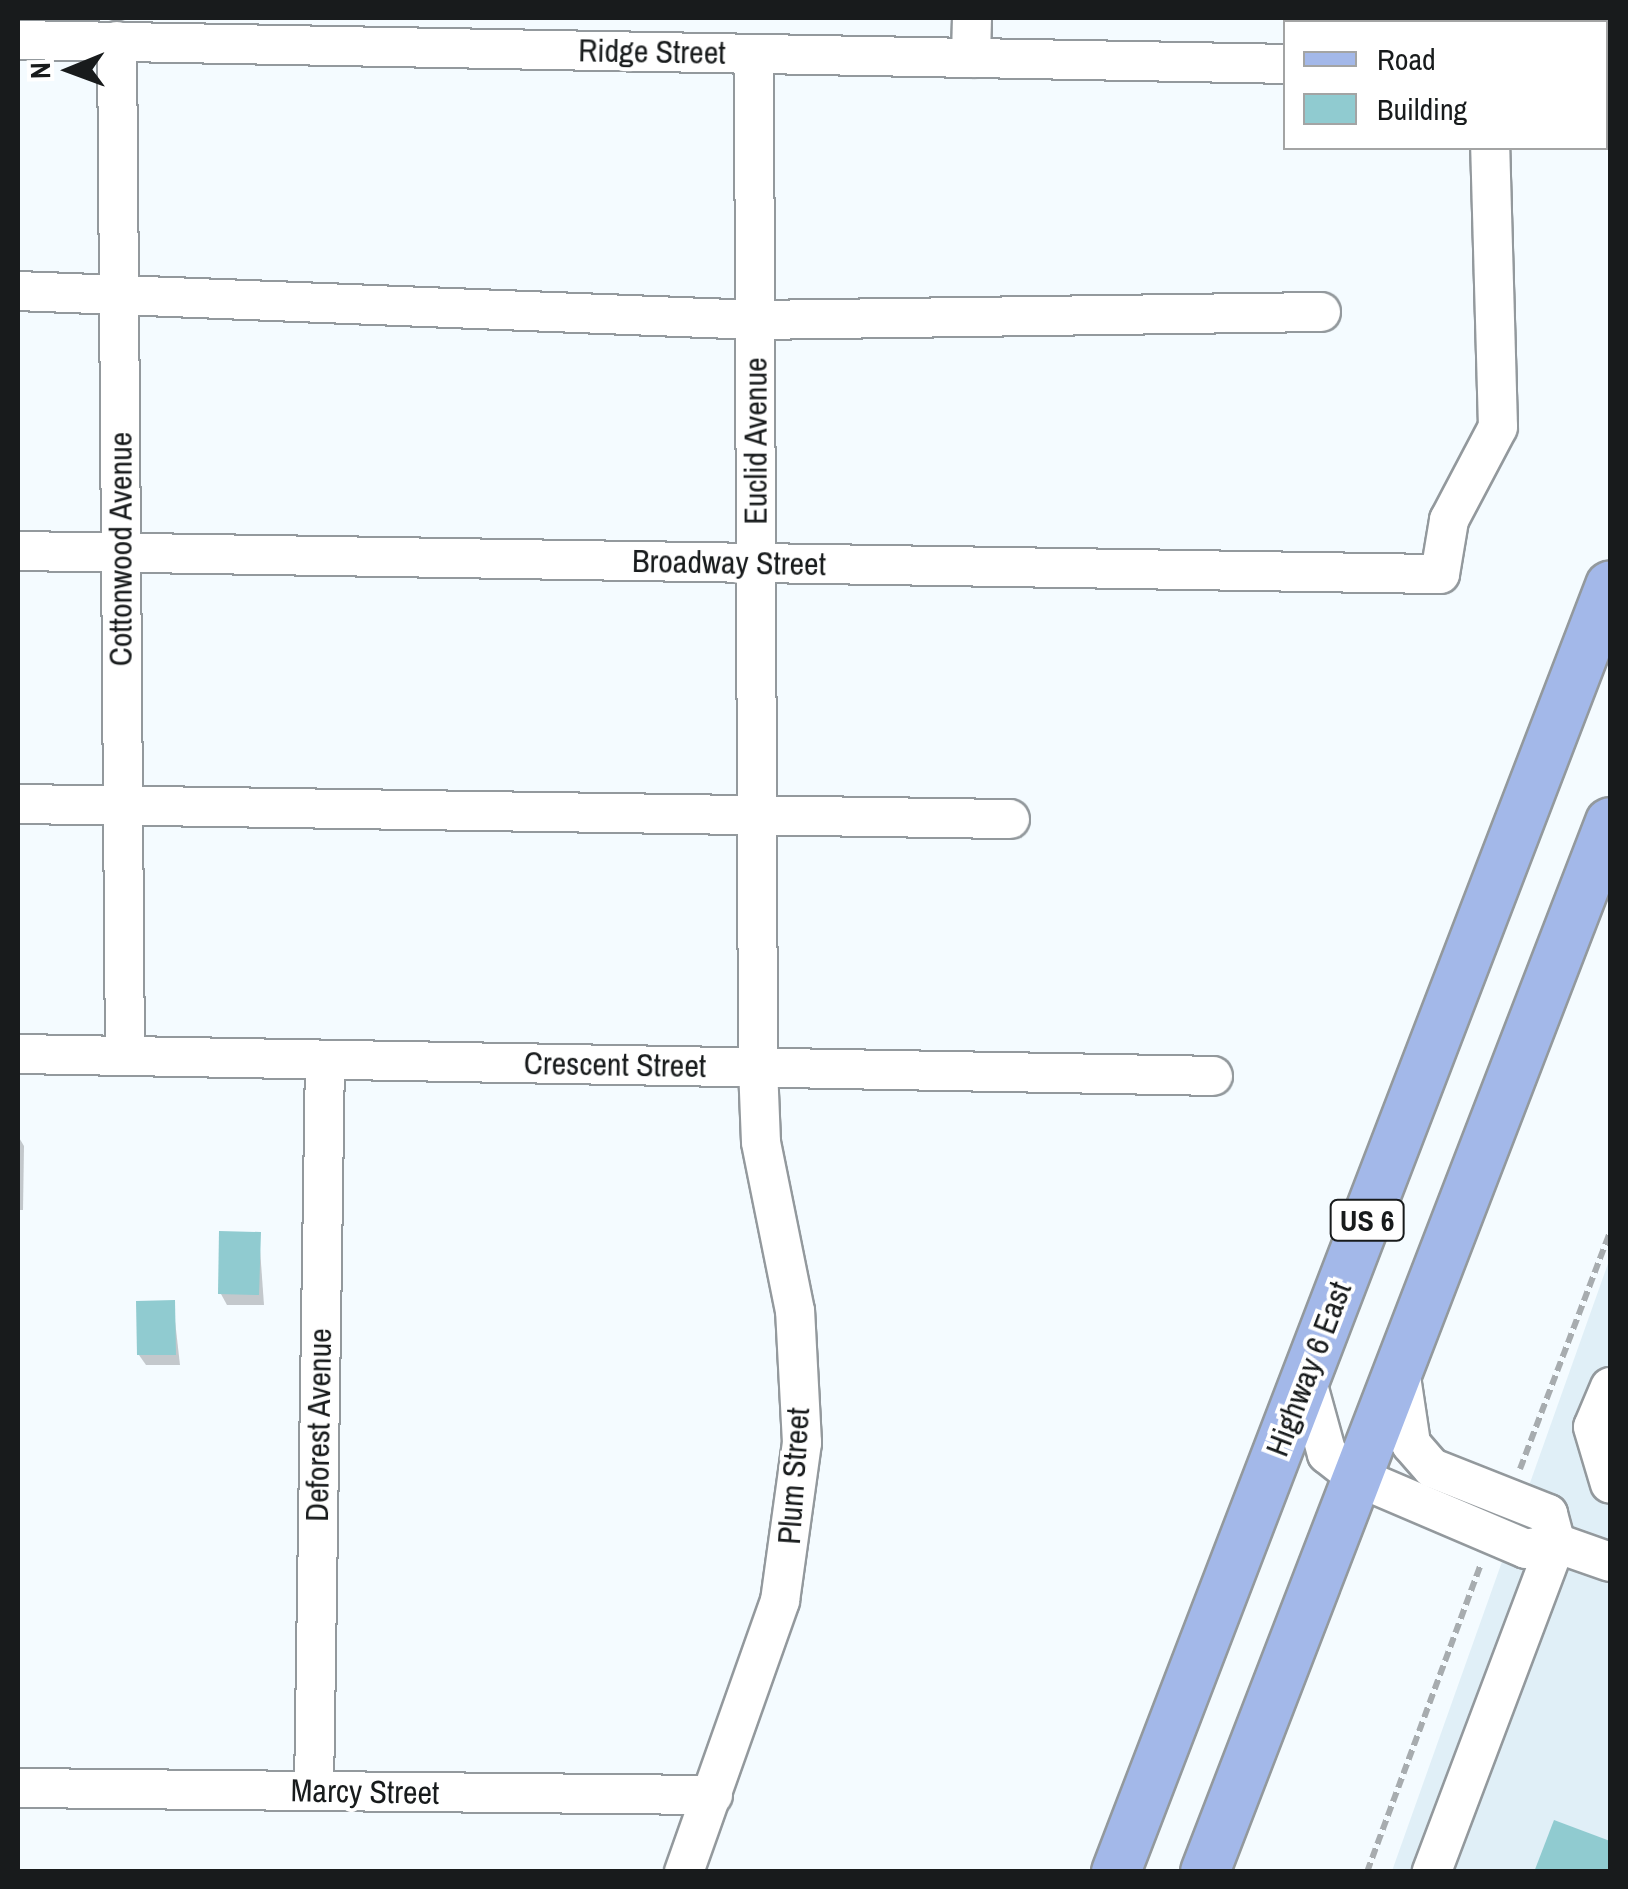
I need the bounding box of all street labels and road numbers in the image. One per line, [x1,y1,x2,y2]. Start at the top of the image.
street label: Ridge Street [578,32,726,72]
street label: Euclid Avenue [737,357,775,525]
street label: Cottonwood Avenue [102,431,140,667]
street label: Broadway Street [632,542,826,584]
street label: Crescent Street [524,1044,706,1086]
road number: US 6 [1330,1195,1404,1245]
street label: Highway 6 East [1258,1276,1360,1462]
street label: Deforest Avenue [298,1327,340,1523]
street label: Plum Street [770,1406,818,1546]
street label: Marcy Street [290,1772,440,1812]

